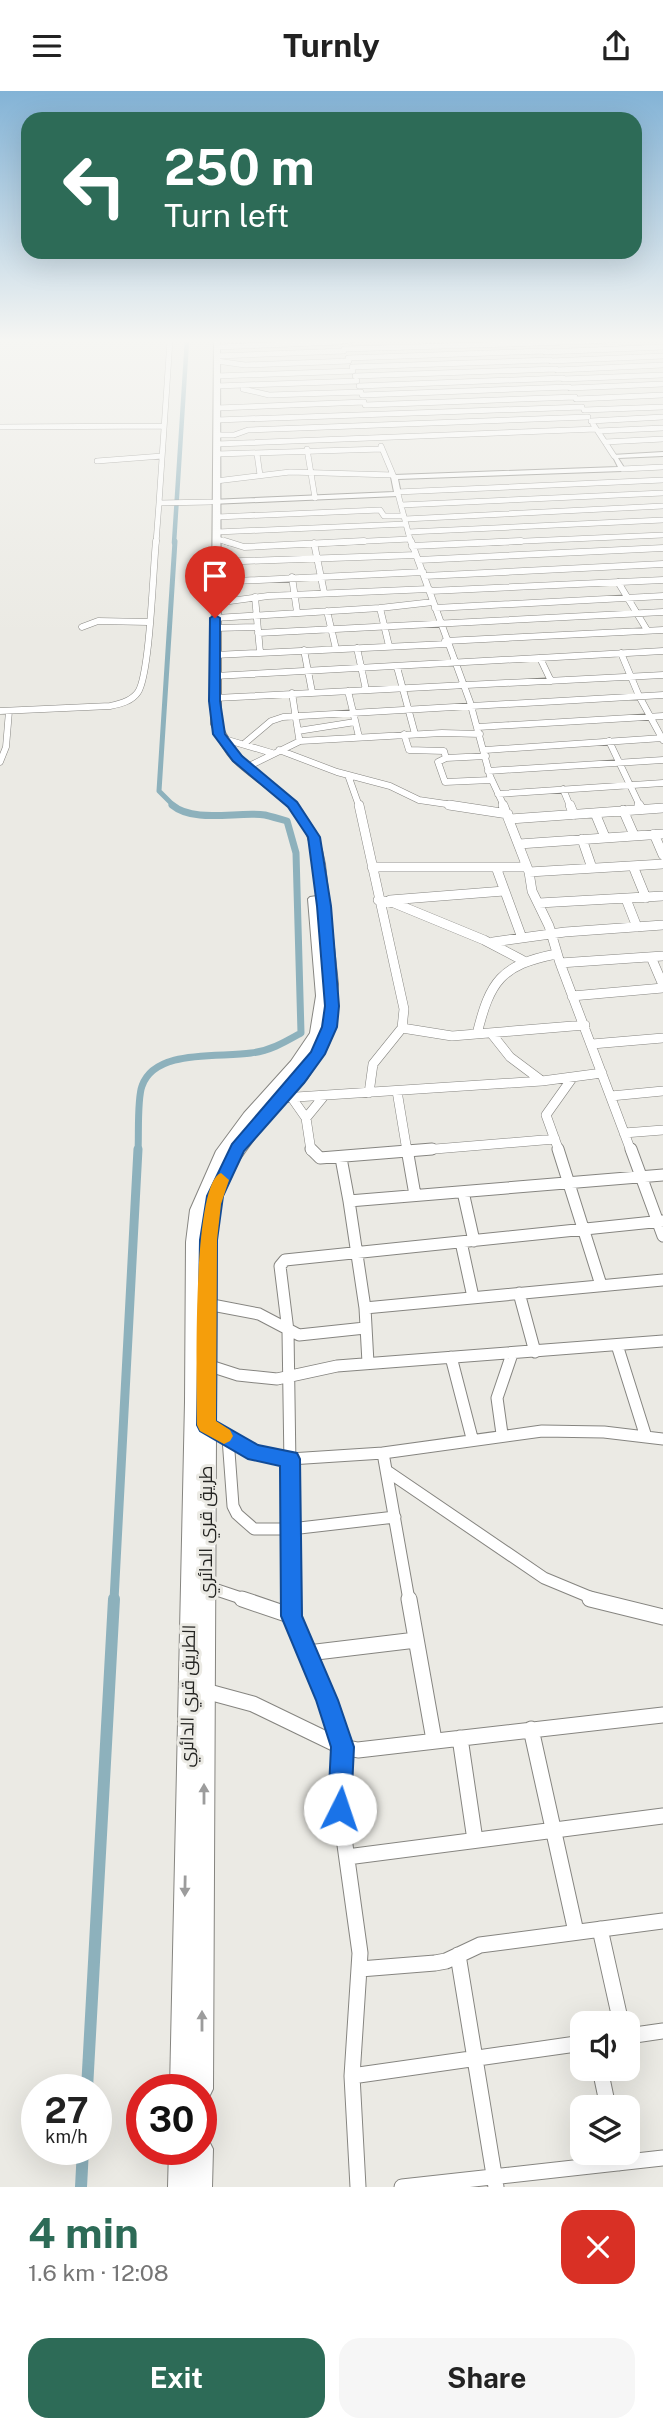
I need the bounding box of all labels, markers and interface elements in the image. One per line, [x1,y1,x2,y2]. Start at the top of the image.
icon: menu [28,27,66,65]
text: Turnly [283,27,380,64]
icon: share [597,27,635,65]
text: 250 m [164,138,315,196]
icon: left [49,140,140,231]
text: Turn left [164,197,289,234]
pin [185,546,245,618]
icon: arrive [196,557,234,595]
street label: طريق قري الدائري [195,1466,220,1598]
street label: الطريق قري الدائري [176,1624,203,1768]
position arrow [303,1772,377,1846]
one-way arrow [198,1783,209,1805]
one-way arrow [179,1875,191,1897]
one-way arrow [196,2010,208,2032]
map controls [570,2011,640,2165]
button: sound [570,2011,640,2081]
speed limit sign: 30 [126,2074,217,2165]
text: 27 [44,2090,89,2131]
button: layers [570,2095,640,2165]
text: km/h [45,2126,88,2147]
text: 4 min [28,2208,139,2257]
button: close [561,2210,635,2284]
text: 1.6 km · 12:08 [28,2259,169,2286]
button: Exit [28,2338,325,2418]
button: Share [339,2338,635,2418]

